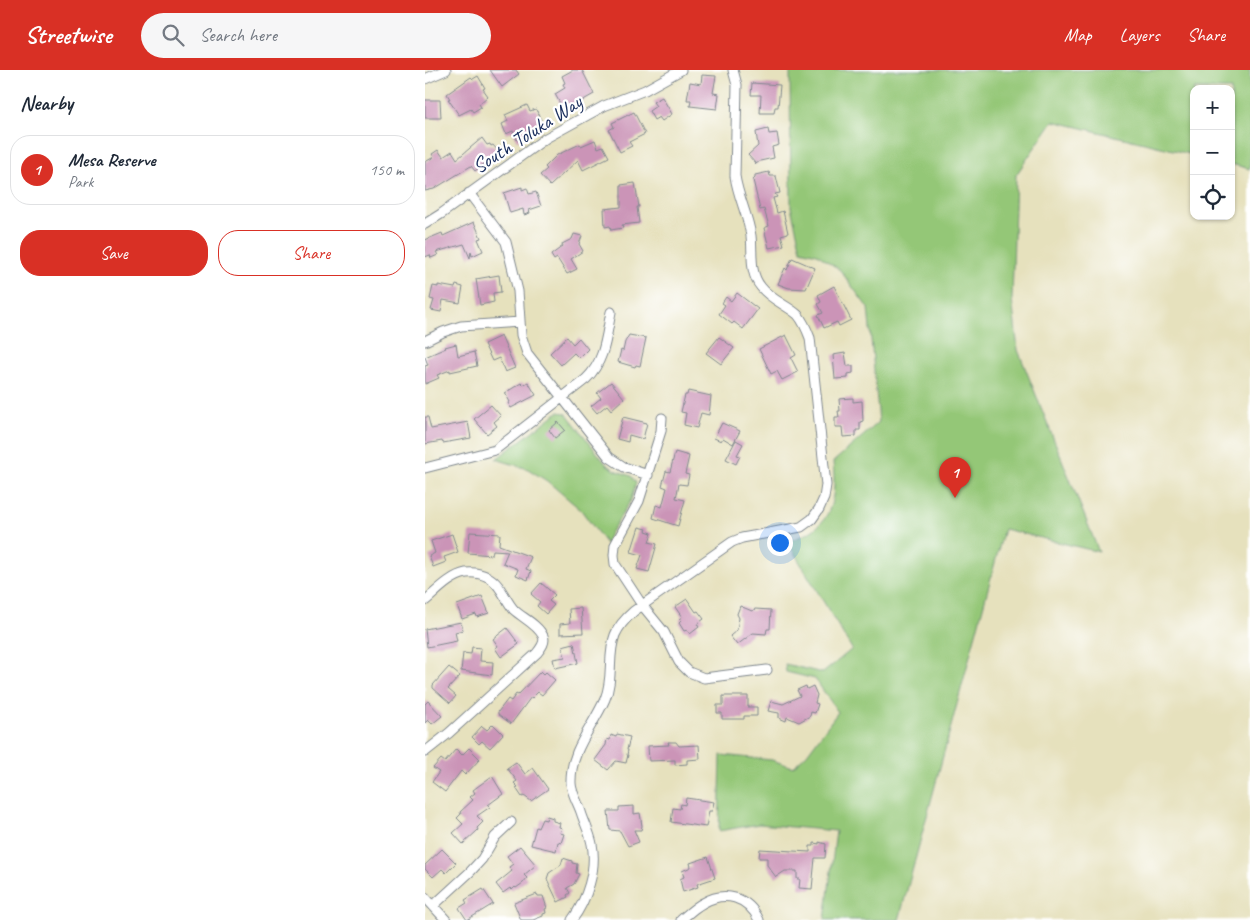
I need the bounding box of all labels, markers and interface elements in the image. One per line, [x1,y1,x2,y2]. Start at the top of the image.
search box [141,13,491,58]
text: Streetwise [25,20,111,50]
icon: search [159,21,187,49]
text: Search here [199,23,277,47]
text: Map [1064,24,1092,46]
text: Layers [1120,24,1159,46]
text: Share [1187,24,1225,46]
map controls [1190,85,1235,220]
button: + [1190,85,1235,130]
street label: South Toluka Way [467,88,588,179]
text: Nearby [20,90,73,116]
button: − [1190,130,1235,175]
text: Mesa Reserve [68,148,156,172]
text: 1 [33,160,41,180]
text: 150 m [370,160,404,180]
text: Park [68,172,93,192]
button: locate [1190,175,1235,220]
button: Save [20,230,208,276]
button: Share [218,230,405,276]
pin: 1 [939,457,971,498]
your location [767,530,793,556]

